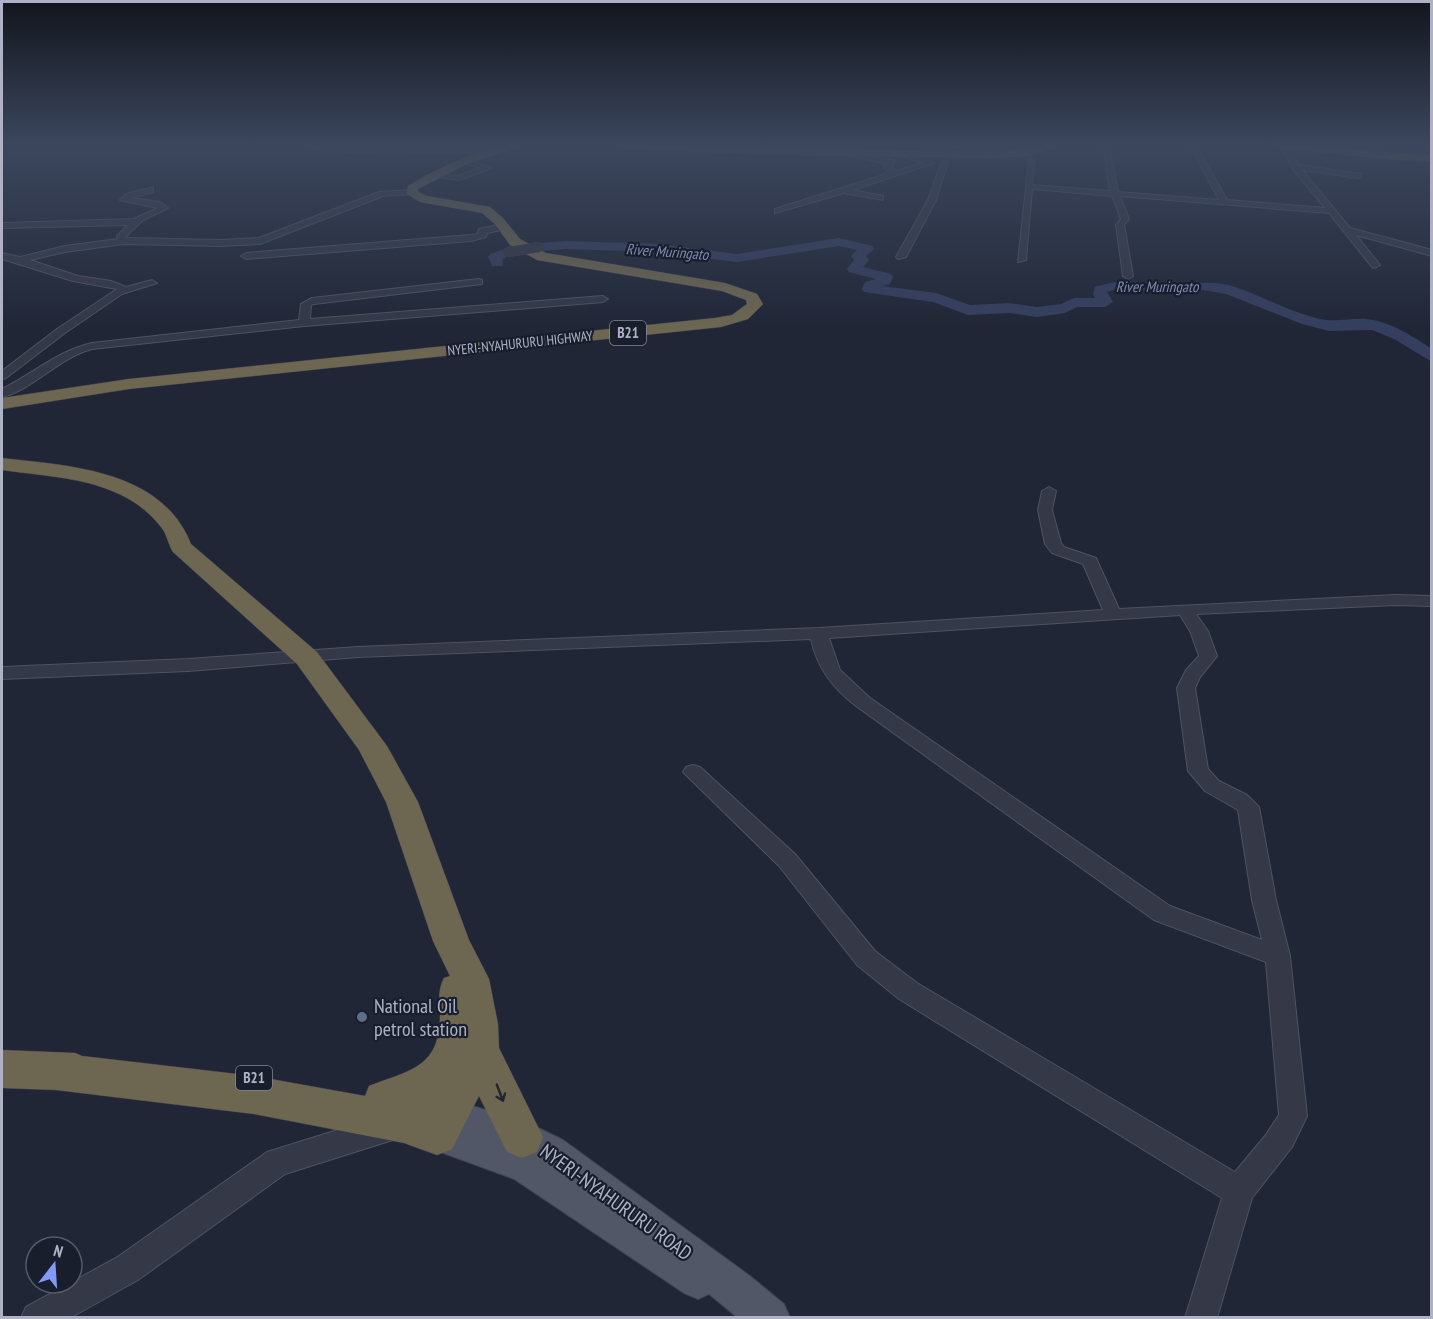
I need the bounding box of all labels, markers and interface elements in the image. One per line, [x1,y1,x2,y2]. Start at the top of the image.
water label: River Muringato [625,239,710,264]
water label: River Muringato [1116,277,1200,296]
road number: B21 [610,321,646,345]
street label: NYERI-NYAHURURU HIGHWAY [447,326,594,360]
place label: National Oil petrol station [374,993,467,1042]
marker: National Oil petrol station [355,1010,369,1024]
road number: B21 [236,1066,272,1090]
one-way arrow [495,1083,506,1102]
street label: NYERI-NYAHURURU ROAD [535,1138,697,1266]
north arrow [24,1235,84,1295]
text: N [51,1240,65,1261]

